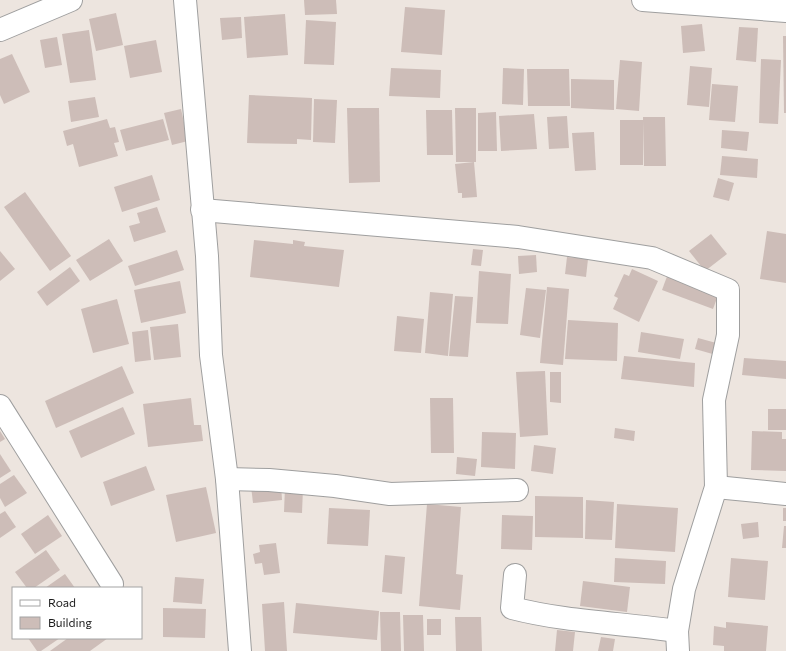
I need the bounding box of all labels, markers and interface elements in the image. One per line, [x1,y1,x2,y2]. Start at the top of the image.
legend [12,587,142,639]
text: Road [48,595,76,609]
text: Building [48,615,92,629]

